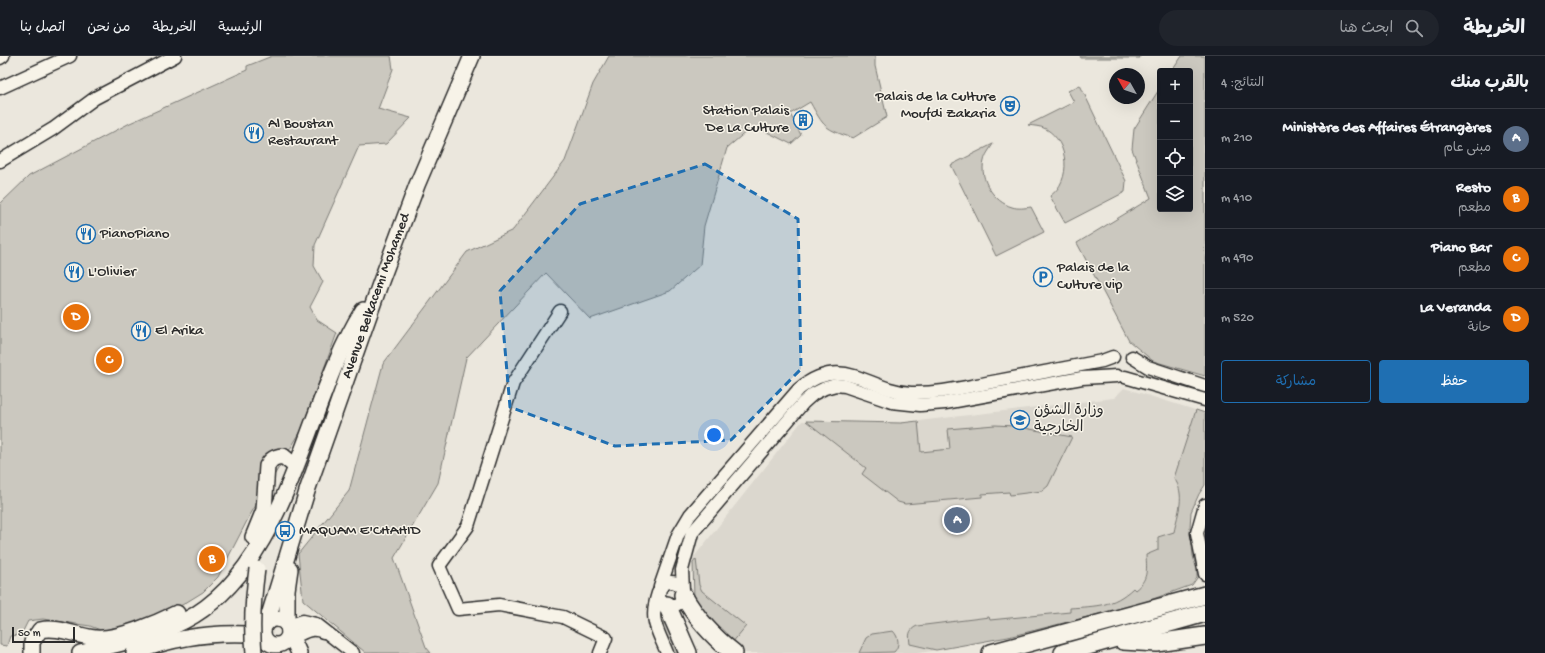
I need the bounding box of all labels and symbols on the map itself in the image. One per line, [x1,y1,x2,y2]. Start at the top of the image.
north arrow [1109,68,1145,104]
place label: Palais de la Culture Moufdi Zakaria [874,88,997,123]
theatre icon: Palais de la Culture Moufdi Zakaria [999,95,1021,117]
place label: Station Palais De La Culture [703,102,789,137]
building icon: Station Palais De La Culture [792,109,814,131]
place label: Al Boustan Restaurant [268,115,339,150]
restaurant icon: Al Boustan Restaurant [243,122,265,144]
street label: Avenue Belkacemi Mohamed [338,210,415,381]
restaurant icon: PianoPiano [75,223,97,245]
place label: PianoPiano [99,225,170,243]
place label: Palais de la Culture vip [1056,259,1130,294]
restaurant icon: L'Olivier [63,261,85,283]
place label: L'Olivier [88,263,137,281]
parking icon: Palais de la Culture vip [1032,266,1054,288]
pin: D [63,302,89,332]
restaurant icon: El Arika [130,320,152,342]
place label: El Arika [155,322,204,340]
pin: C [96,345,122,375]
place label: وزارة الشؤن الخارجية [1034,402,1104,437]
school or university icon: وزارة الشؤن الخارجية [1009,409,1031,431]
your location [704,425,724,445]
pin: A [944,505,970,535]
bus stop icon: MAQUAM E'CHAHID [274,520,296,542]
place label: MAQUAM E'CHAHID [299,522,421,540]
pin: B [199,544,225,574]
scale bar [12,625,75,644]

